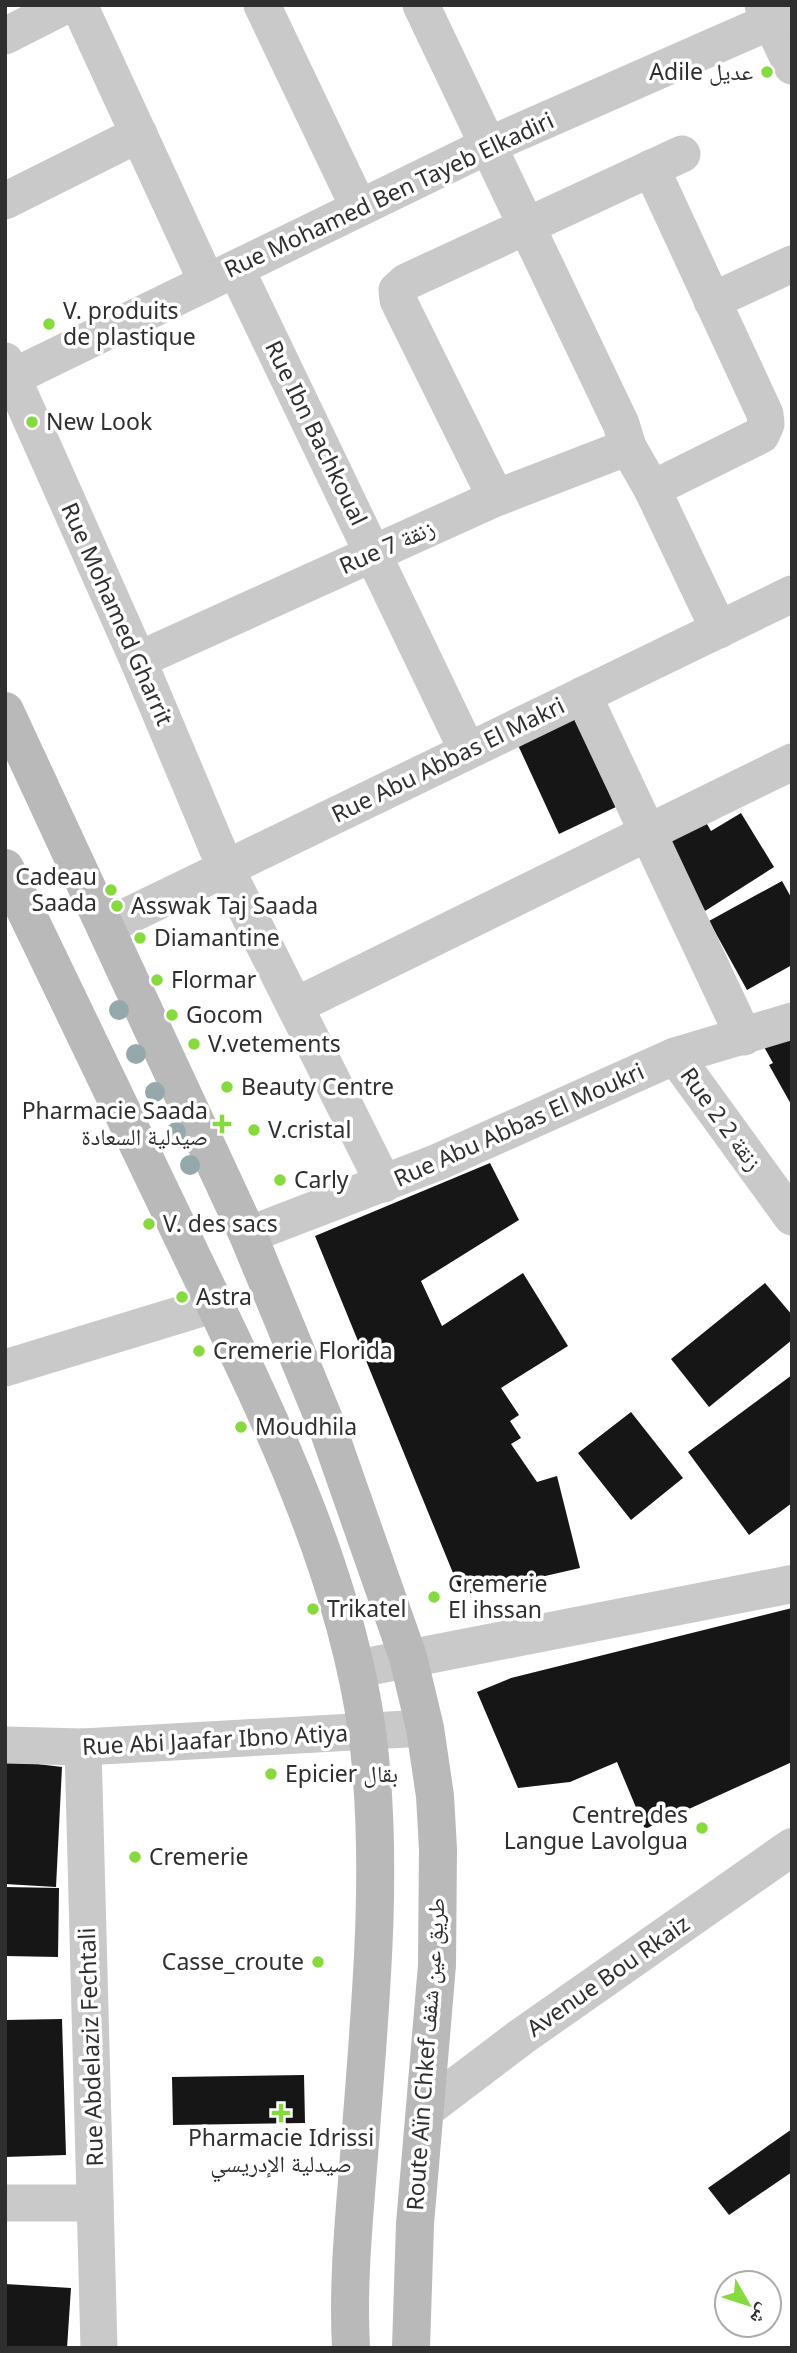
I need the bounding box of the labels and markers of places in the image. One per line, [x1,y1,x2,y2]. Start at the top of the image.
place label: Adile عديل [649,55,753,87]
marker: Adile عديل [759,64,775,80]
place label: V. produits de plastique [63,294,196,352]
marker: V. produits de plastique [41,316,57,332]
place label: New Look [46,405,153,437]
marker: New Look [24,414,40,430]
place label: Cadeau Saada [15,860,97,918]
marker: Cadeau Saada [103,882,119,898]
place label: Asswak Taj Saada [131,889,318,921]
marker: Asswak Taj Saada [109,898,125,914]
place label: Diamantine [154,921,280,953]
marker: Diamantine [132,930,148,946]
place label: Flormar [171,963,257,995]
marker: Flormar [149,972,165,988]
place label: Gocom [186,998,263,1030]
marker: Gocom [164,1007,180,1023]
place label: V.vetements [208,1027,341,1059]
marker: V.vetements [186,1036,202,1052]
place label: Beauty Centre [241,1070,394,1102]
marker: Beauty Centre [219,1079,235,1095]
place label: Pharmacie Saada صيدلية السعادة [22,1094,208,1152]
place label: V.cristal [268,1113,351,1145]
marker: Pharmacie Saada صيدلية السعادة [214,1116,230,1132]
marker: V.cristal [246,1122,262,1138]
place label: Carly [294,1163,349,1195]
marker: Carly [272,1172,288,1188]
place label: V. des sacs [163,1207,278,1239]
marker: V. des sacs [141,1216,157,1232]
place label: Astra [196,1280,252,1312]
marker: Astra [174,1289,190,1305]
place label: Cremerie Florida [213,1334,393,1366]
marker: Cremerie Florida [191,1343,207,1359]
place label: Moudhila [255,1410,357,1442]
marker: Moudhila [233,1419,249,1435]
place label: Cremerie El ihssan [448,1567,547,1625]
marker: Cremerie El ihssan [426,1589,442,1605]
place label: Trikatel [327,1592,406,1624]
marker: Trikatel [305,1601,321,1617]
place label: Epicier بقال [285,1757,398,1789]
marker: Epicier بقال [263,1766,279,1782]
place label: Centre des Langue Lavolgua [504,1798,688,1856]
marker: Centre des Langue Lavolgua [694,1820,710,1836]
place label: Cremerie [149,1840,248,1872]
marker: Cremerie [127,1849,143,1865]
place label: Casse_croute [162,1945,304,1977]
marker: Casse_croute [310,1954,326,1970]
marker: Pharmacie Idrissi صيدلية الإدريسي [273,2105,289,2121]
place label: Pharmacie Idrissi صيدلية الإدريسي [188,2121,374,2183]

